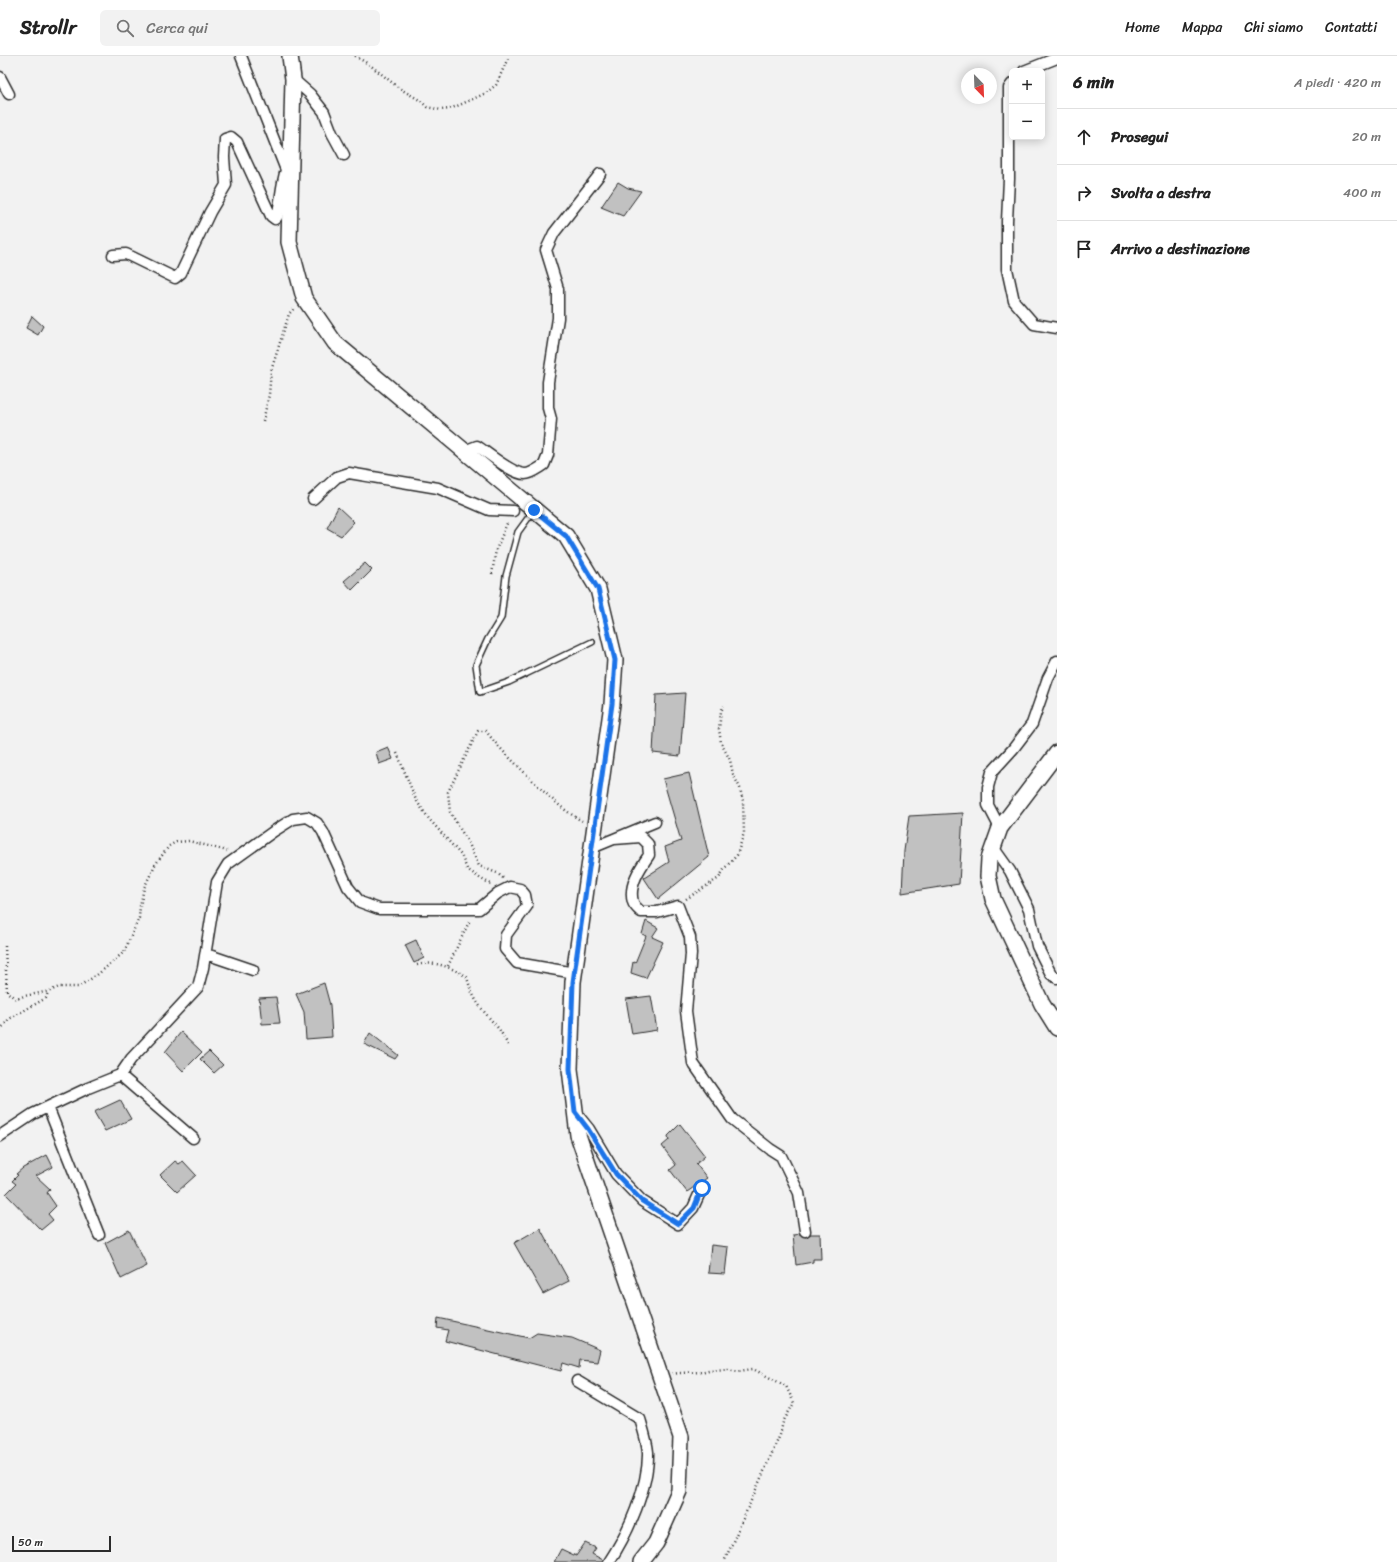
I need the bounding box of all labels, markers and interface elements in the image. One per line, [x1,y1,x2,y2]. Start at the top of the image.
search box [100,10,380,46]
text: Strollr [20,11,76,44]
text: Cerca qui [146,15,208,41]
text: Home [1125,15,1160,40]
text: Mappa [1182,15,1222,40]
text: Chi siamo [1244,15,1303,40]
text: Contatti [1325,15,1377,40]
icon: search [114,17,136,39]
text: 6 min [1073,67,1114,97]
north arrow [961,68,997,104]
map controls [1009,68,1045,140]
button: + [1009,68,1045,104]
text: A piedi · 420 m [1294,71,1381,94]
button: − [1009,104,1045,140]
text: Prosegui [1111,124,1168,150]
text: 20 m [1352,125,1381,148]
icon: ahead [1073,126,1095,148]
text: Svolta a destra [1111,180,1210,206]
text: 400 m [1343,181,1381,204]
icon: right [1073,182,1095,204]
text: Arrivo a destinazione [1111,236,1250,262]
icon: arrive [1073,238,1095,260]
route end [525,501,543,519]
route start [693,1179,711,1197]
text: 50 m [18,1533,43,1552]
scale bar [12,1534,111,1553]

